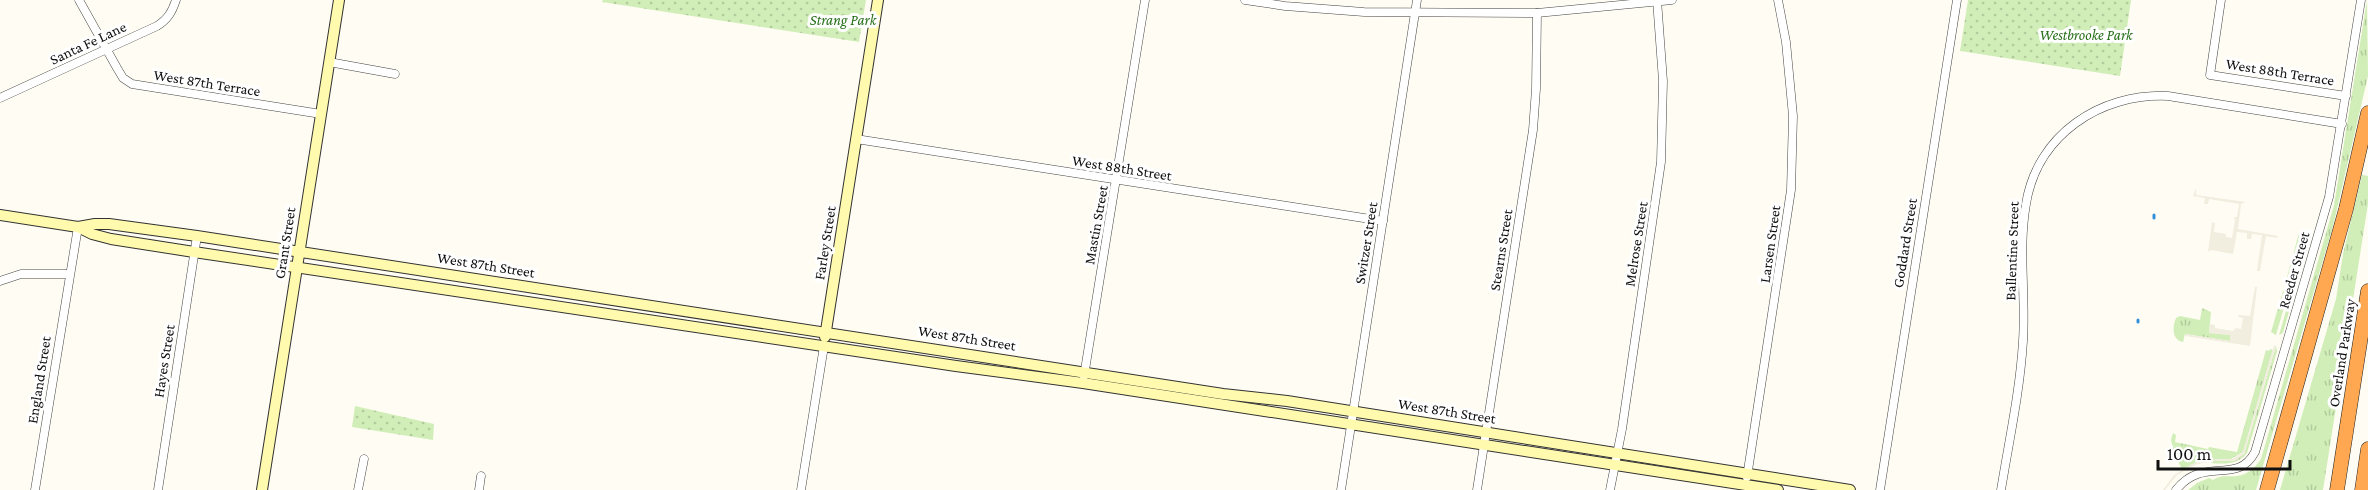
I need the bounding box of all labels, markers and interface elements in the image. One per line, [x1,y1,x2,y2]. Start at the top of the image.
park label: Strang Park [810,12,878,29]
street label: Santa Fe Lane [47,18,129,68]
park label: Westbrooke Park [2039,27,2134,43]
street label: West 88th Terrace [2225,56,2336,89]
street label: West 87th Terrace [153,67,262,99]
street label: West 88th Street [1071,152,1174,184]
street label: Mastin Street [1081,183,1111,266]
street label: Goddard Street [1890,196,1920,289]
street label: Melrose Street [1621,199,1651,288]
street label: Switzer Street [1352,200,1381,285]
street label: Ballentine Street [2002,200,2022,301]
street label: Larsen Street [1757,203,1784,284]
street label: Farley Street [811,204,840,281]
street label: Grant Street [271,205,299,280]
street label: Stearns Street [1487,207,1516,292]
street label: Reeder Street [2275,229,2313,310]
street label: West 87th Street [436,249,537,281]
street label: Overland Parkway [2326,298,2359,408]
street label: Hayes Street [150,322,179,399]
street label: West 87th Street [917,322,1018,354]
street label: England Street [24,334,55,425]
street label: West 87th Street [1397,395,1498,427]
scale bar [2158,433,2290,471]
text: 100 m [2167,444,2212,464]

